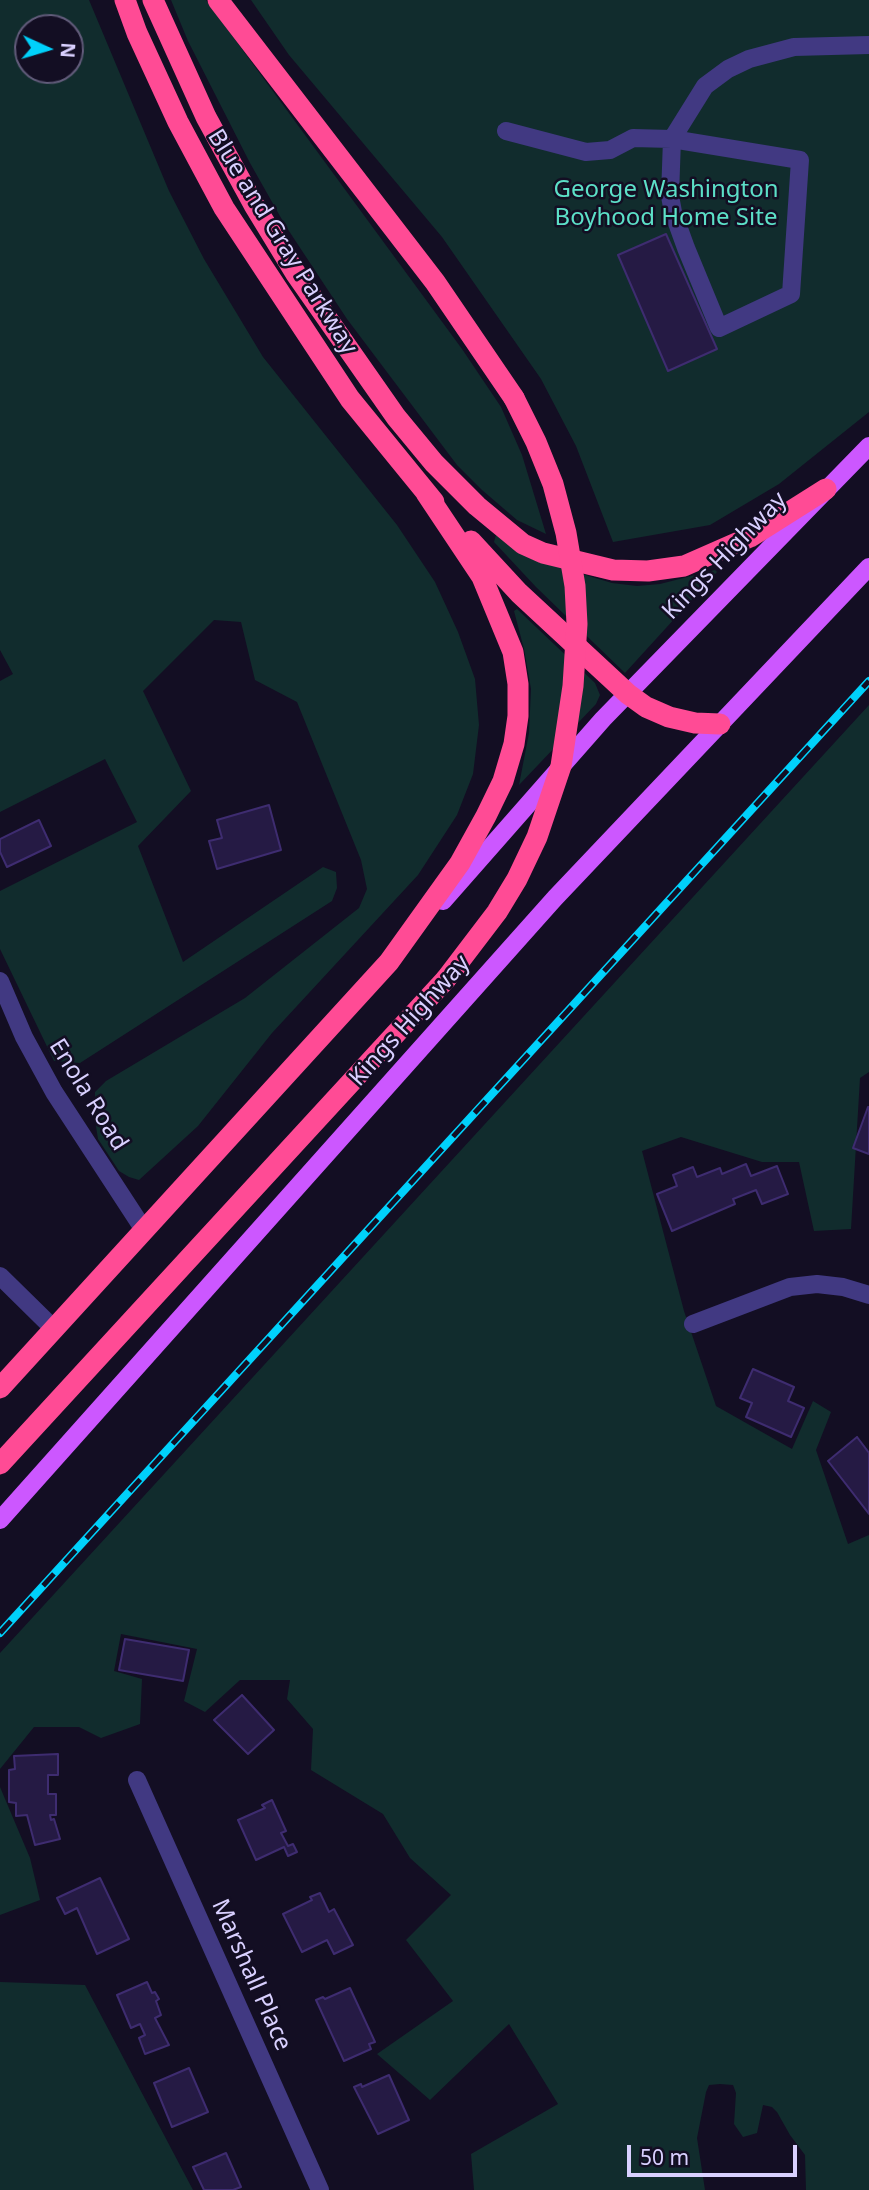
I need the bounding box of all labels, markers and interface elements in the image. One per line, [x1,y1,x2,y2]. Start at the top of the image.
north arrow [14,14,84,84]
text: N [54,42,81,59]
street label: Blue and Gray Parkway [201,124,363,360]
park label: George Washington Boyhood Home Site [553,176,779,232]
street label: Kings Highway [657,486,793,626]
street label: Kings Highway [344,949,476,1093]
street label: Enola Road [42,1034,134,1156]
street label: Marshall Place [205,1895,297,2055]
scale bar [631,2130,801,2174]
text: 50 m [640,2143,689,2171]

